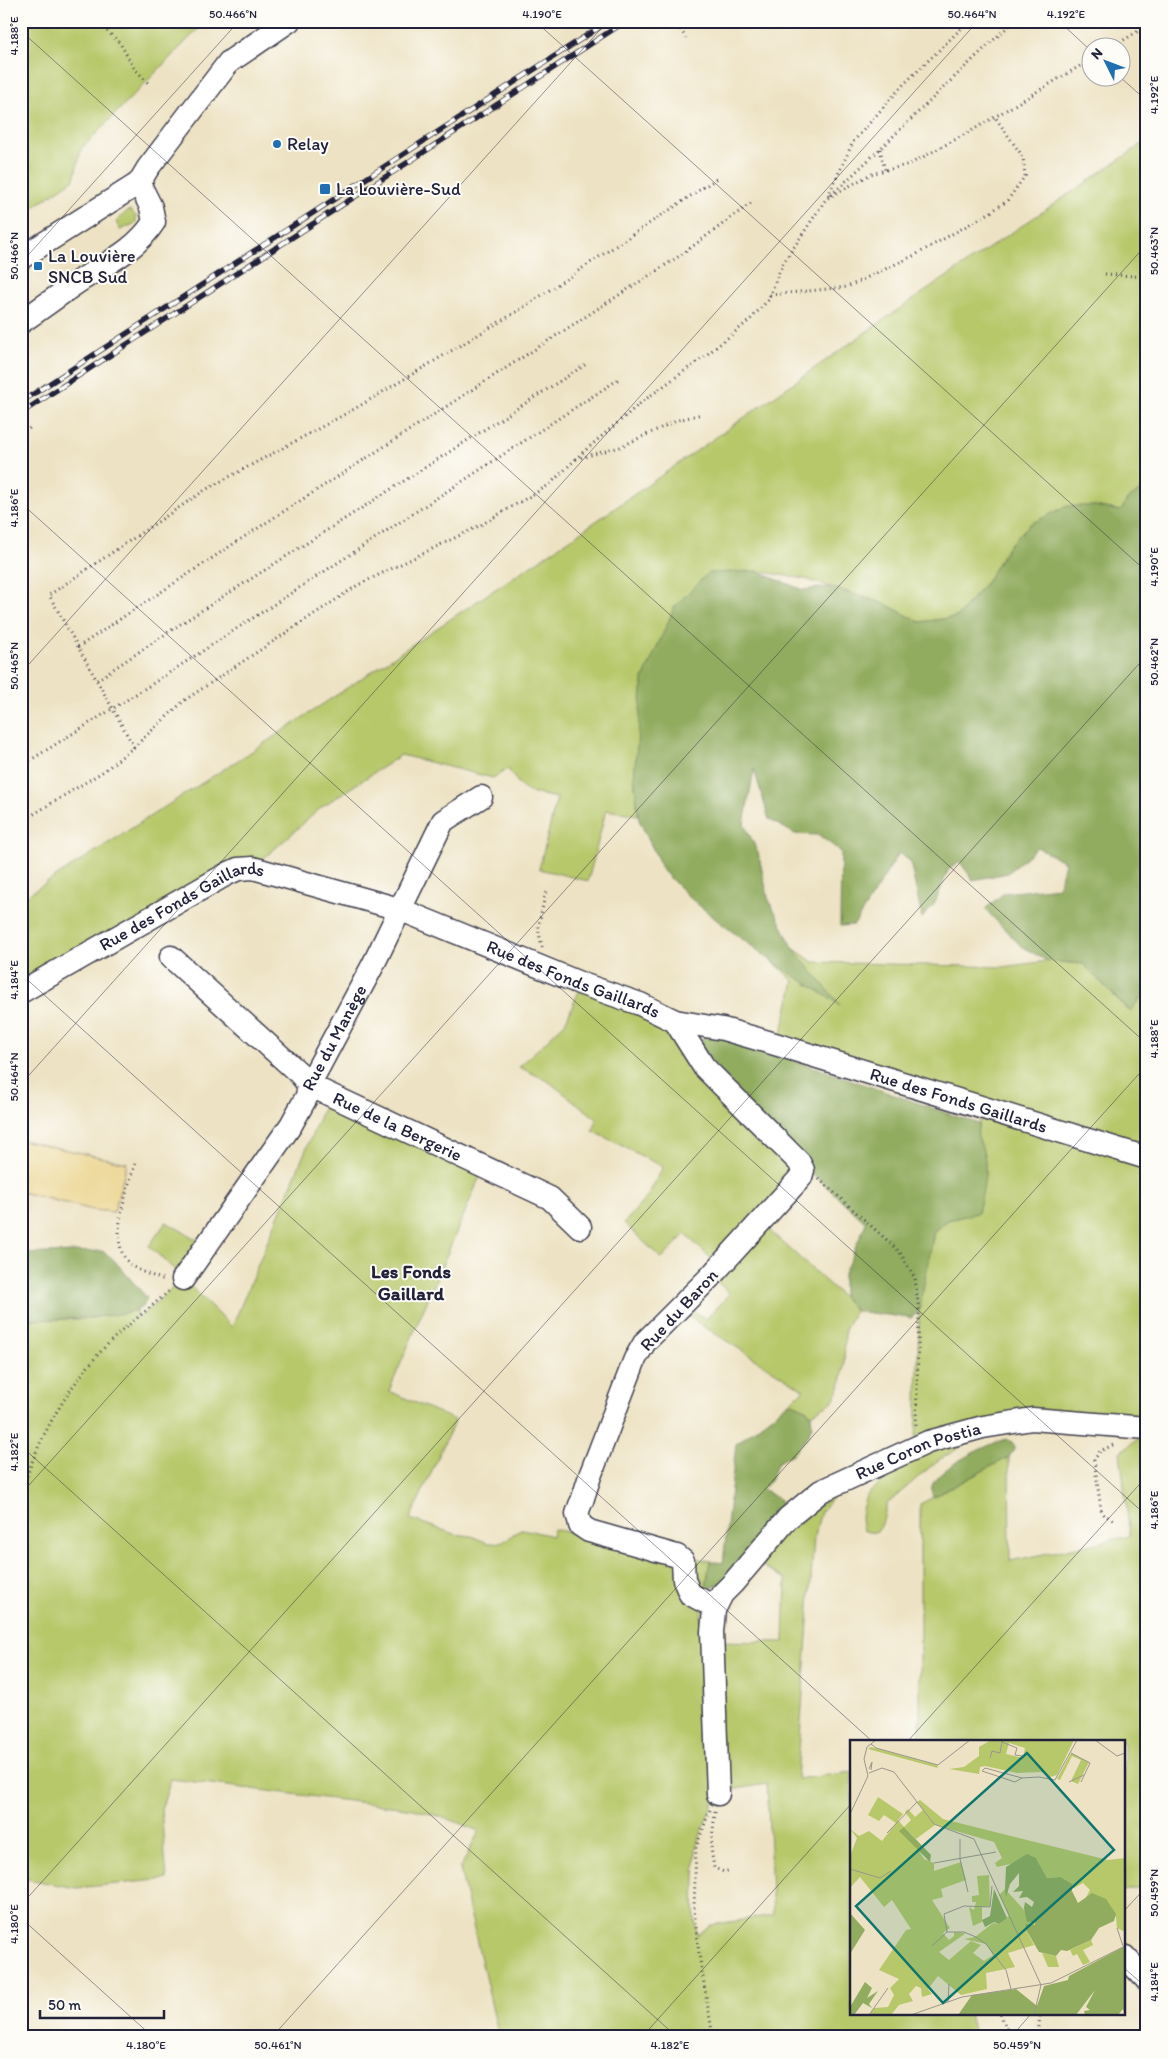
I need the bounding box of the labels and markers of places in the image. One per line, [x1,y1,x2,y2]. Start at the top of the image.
place label: Relay [287,133,329,155]
marker: Relay [271,138,283,150]
place label: La Louvière-Sud [336,178,461,200]
marker: La Louvière-Sud [318,182,332,196]
place label: La Louvière SNCB Sud [48,245,136,288]
marker: La Louvière SNCB Sud [32,260,44,272]

